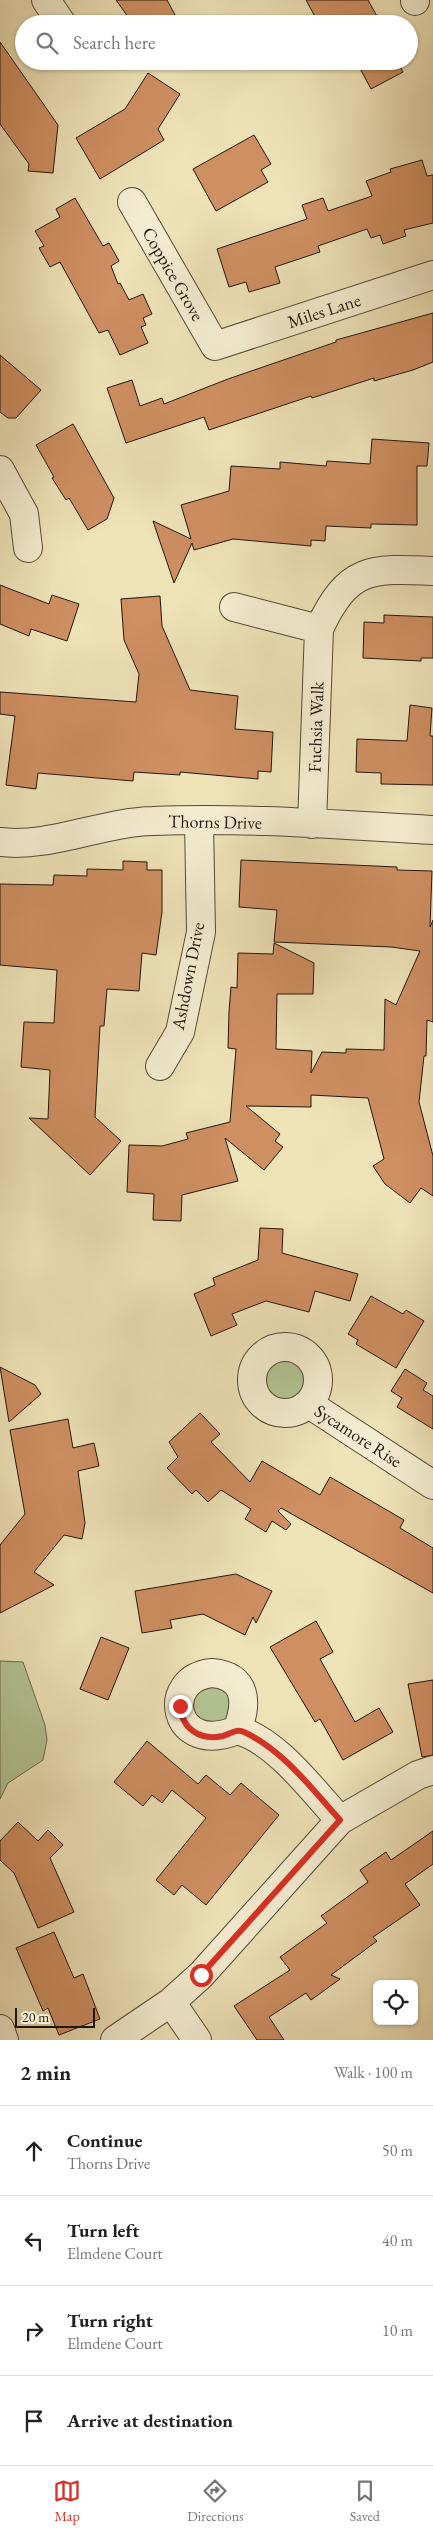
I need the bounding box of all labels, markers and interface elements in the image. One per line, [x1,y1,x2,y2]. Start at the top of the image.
search box [15,15,418,70]
icon: search [33,29,61,57]
text: Search here [73,30,155,55]
street label: Coppice Grove [137,223,210,325]
street label: Miles Lane [284,288,363,333]
street label: Fuchsia Walk [302,681,329,773]
street label: Thorns Drive [168,809,262,834]
street label: Ashdown Drive [166,920,209,1033]
street label: Sycamore Rise [310,1399,406,1472]
route end [169,1695,192,1718]
route start [190,1964,213,1987]
map controls [373,1980,418,2025]
button: locate [373,1980,418,2025]
scale bar [15,2005,95,2028]
text: 20 m [22,2008,49,2026]
text: 2 min [20,2059,71,2086]
text: Walk · 100 m [334,2062,413,2083]
text: Continue [67,2128,142,2153]
icon: ahead [20,2137,48,2165]
text: 50 m [382,2140,413,2161]
text: Thorns Drive [67,2153,150,2174]
text: Turn left [67,2218,139,2243]
icon: left [20,2227,48,2255]
text: 40 m [382,2230,413,2251]
text: Elmdene Court [67,2243,163,2264]
text: Turn right [67,2308,153,2333]
icon: right [20,2317,48,2345]
text: 10 m [382,2320,413,2341]
text: Elmdene Court [67,2333,163,2354]
icon: arrive [20,2407,48,2435]
text: Arrive at destination [67,2408,233,2433]
tab: Map [53,2477,81,2525]
tab: Directions [187,2477,244,2525]
tab: Saved [350,2477,380,2525]

